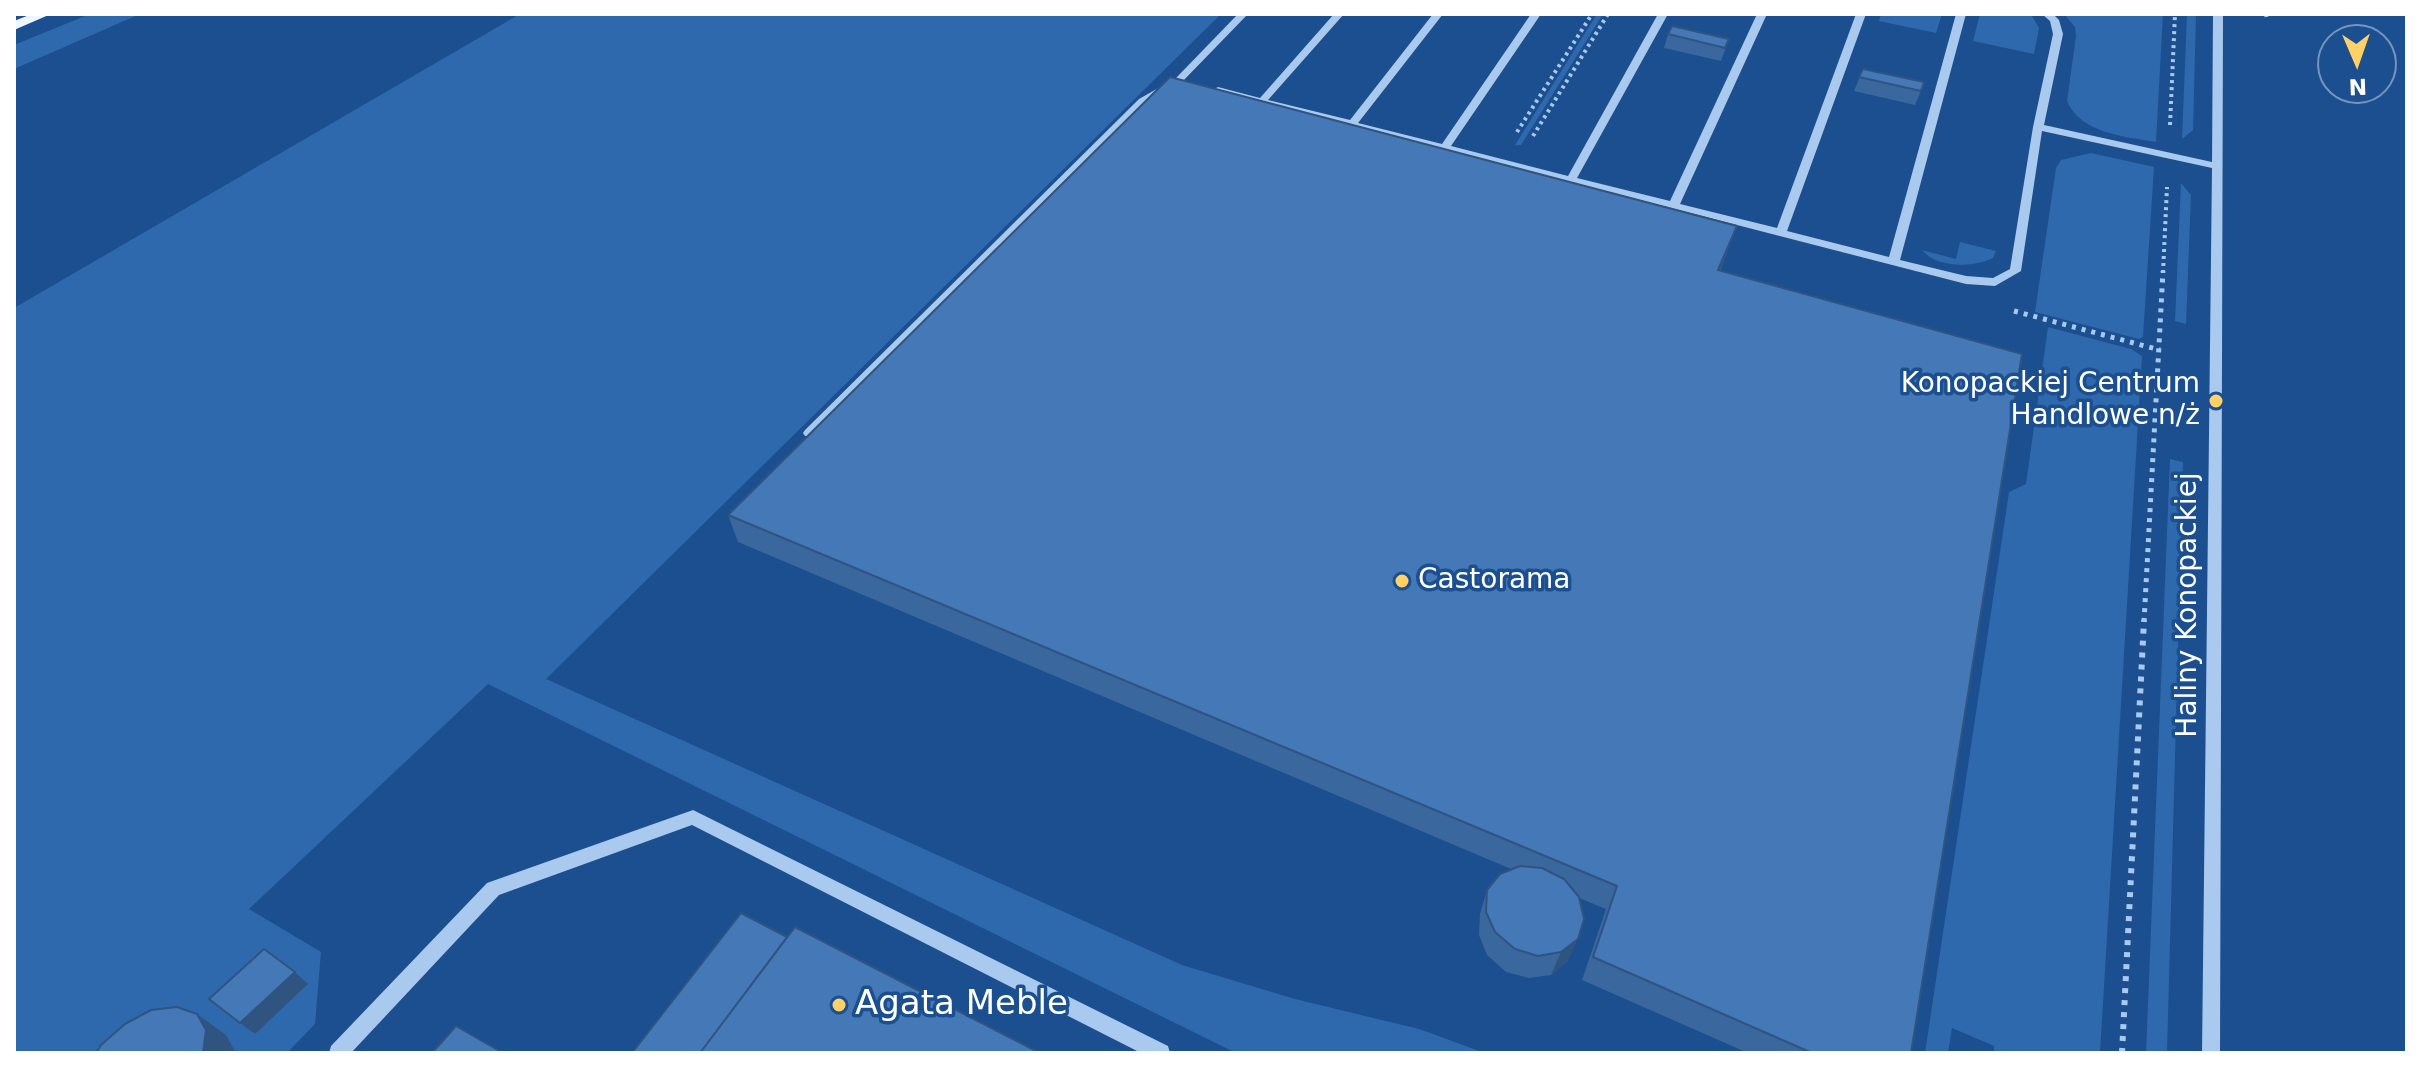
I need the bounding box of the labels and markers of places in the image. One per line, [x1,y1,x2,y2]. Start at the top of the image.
place label: Konopackiej Centrum Handlowe n/ż [1901,368,2200,434]
marker: Konopackiej Centrum Handlowe n/ż [2207,392,2225,410]
place label: Castorama [1418,564,1571,598]
marker: Castorama [1393,572,1411,590]
place label: Agata Meble [855,985,1068,1025]
marker: Agata Meble [830,996,848,1014]

